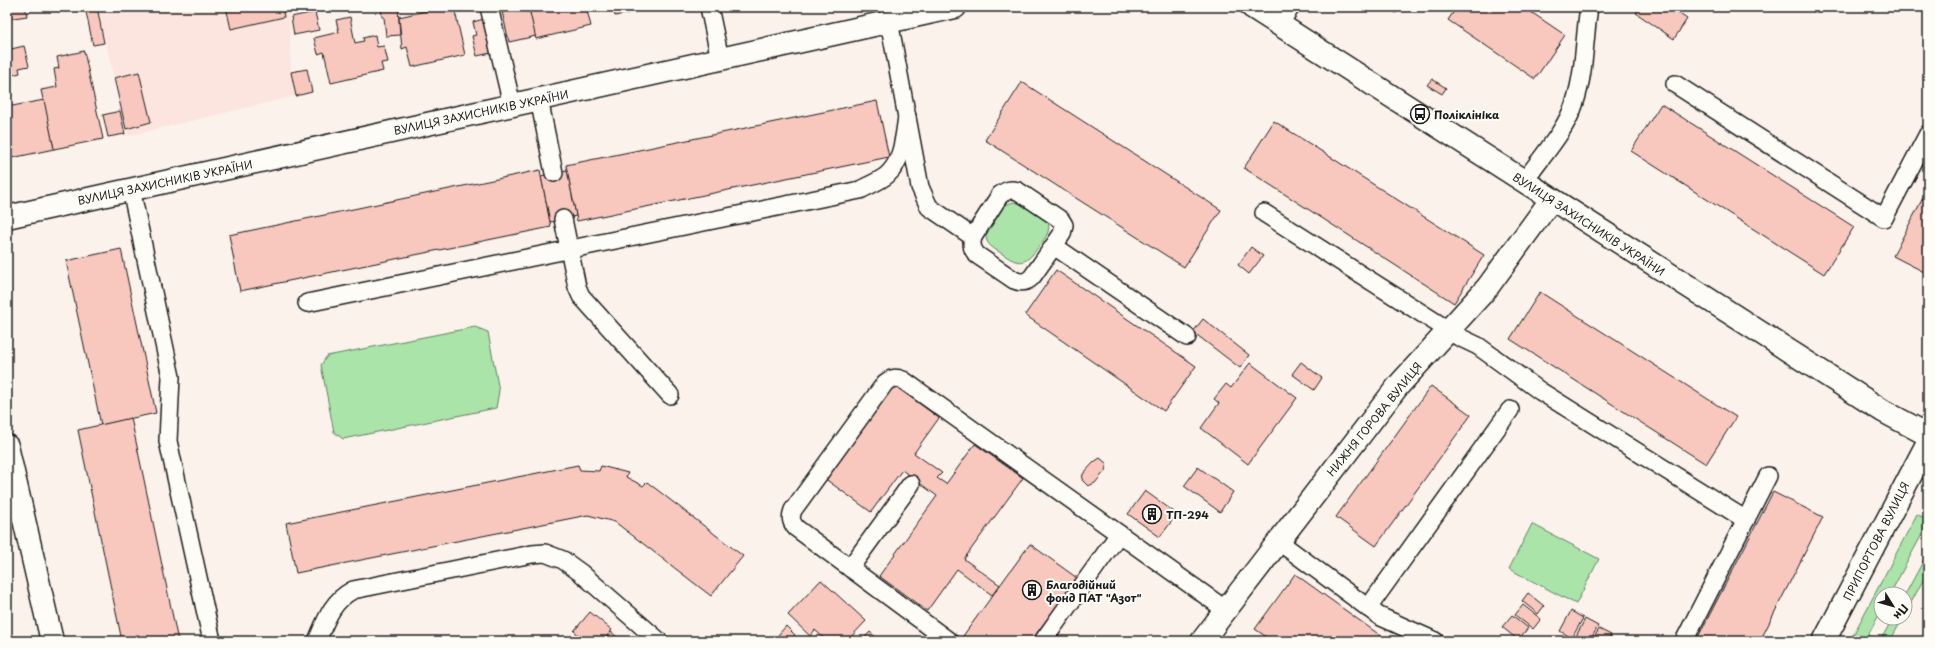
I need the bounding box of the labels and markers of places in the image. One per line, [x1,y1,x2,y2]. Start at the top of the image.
bus stop icon: Поліклініка [1409,103,1431,125]
place label: Поліклініка [1434,106,1500,123]
building icon: ТП-294 [1141,503,1163,525]
place label: ТП-294 [1166,506,1209,523]
place label: Благодійний фонд ПАТ "Азот" [1046,576,1142,606]
building icon: Благодійний фонд ПАТ "Азот" [1021,579,1043,601]

